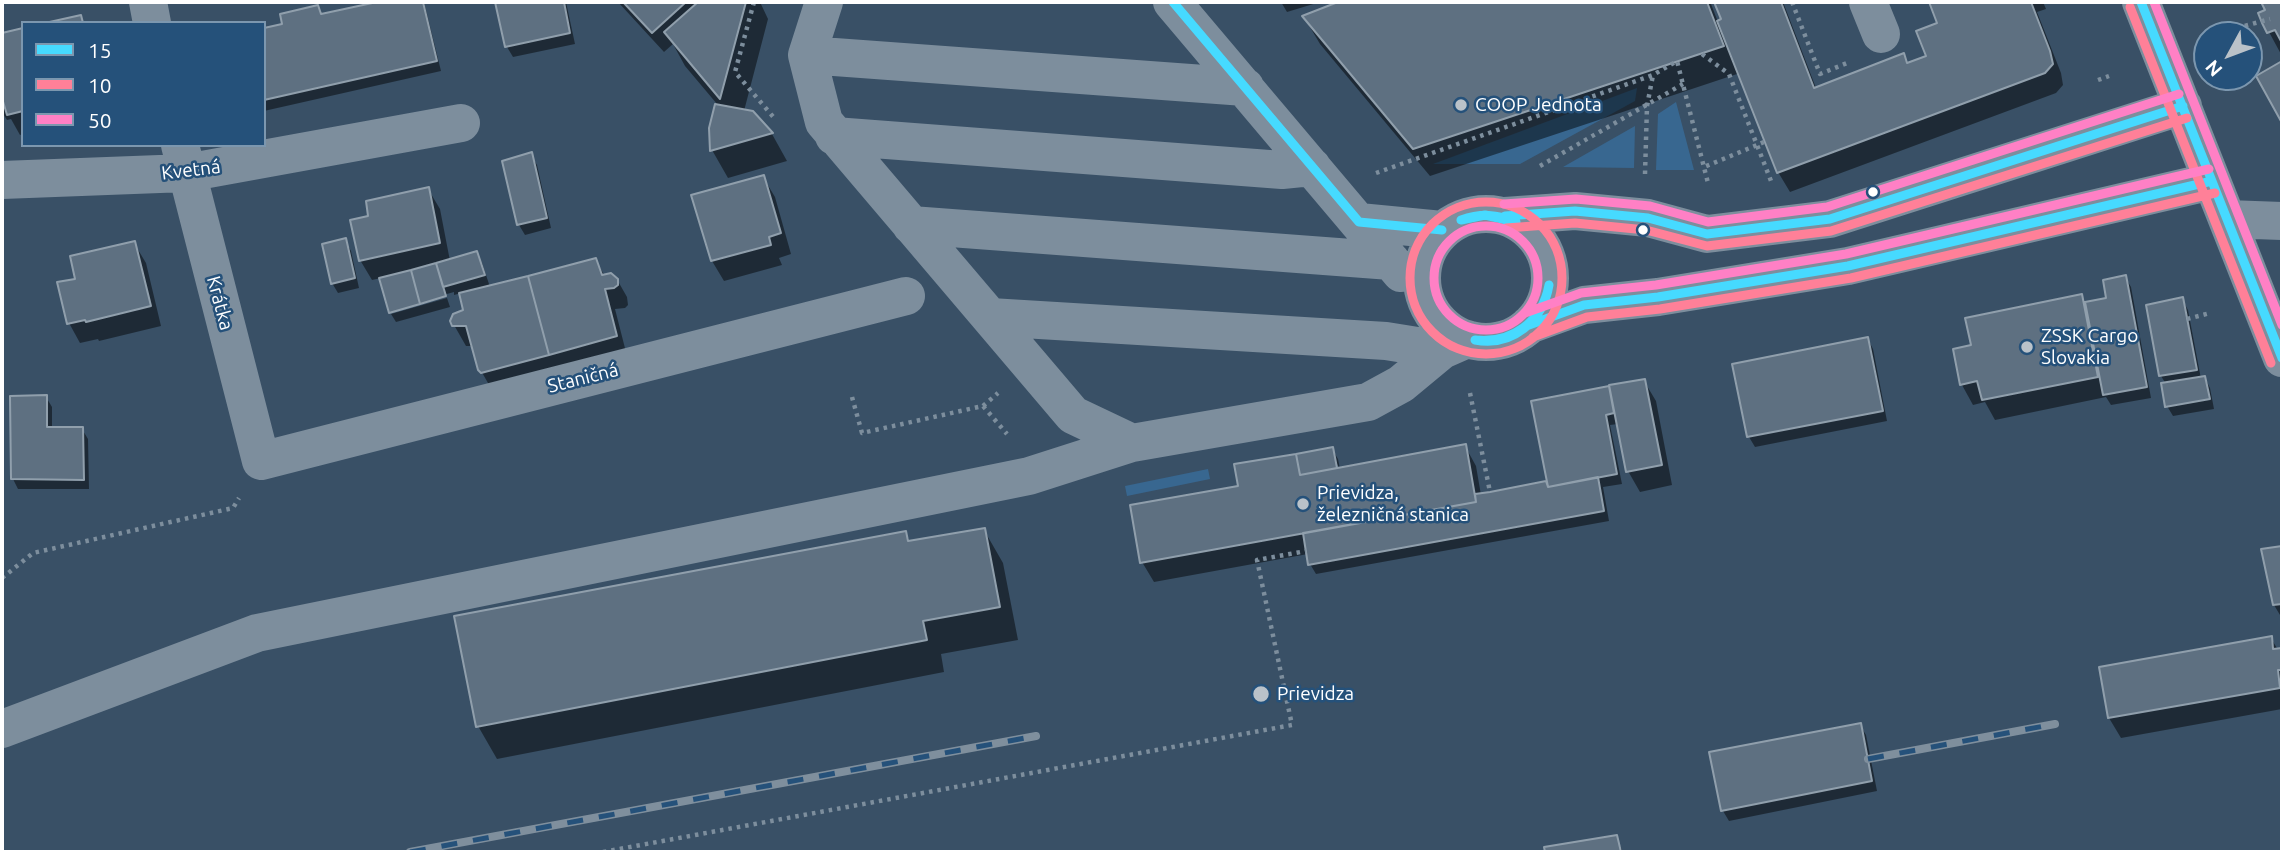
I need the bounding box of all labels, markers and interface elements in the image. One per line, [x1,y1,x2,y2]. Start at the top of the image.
legend [21,21,266,147]
north arrow [2193,21,2263,91]
text: 15 [88,38,112,62]
text: N [2201,56,2227,81]
text: 10 [88,73,112,97]
place label: COOP Jednota [1475,94,1602,116]
marker: COOP Jednota [1453,97,1469,113]
text: 50 [88,108,112,132]
street label: Kvetná [160,155,222,185]
unlabelled marker [1866,185,1880,199]
unlabelled marker [1636,223,1650,237]
street label: Krátka [202,273,238,333]
place label: ZSSK Cargo Slovakia [2041,325,2138,369]
marker: ZSSK Cargo Slovakia [2019,339,2035,355]
street label: Staničná [545,358,621,398]
place label: Prievidza, železničná stanica [1317,482,1469,526]
marker: Prievidza, železničná stanica [1295,496,1311,512]
place label: Prievidza [1277,683,1354,705]
marker: Prievidza [1251,684,1271,704]

